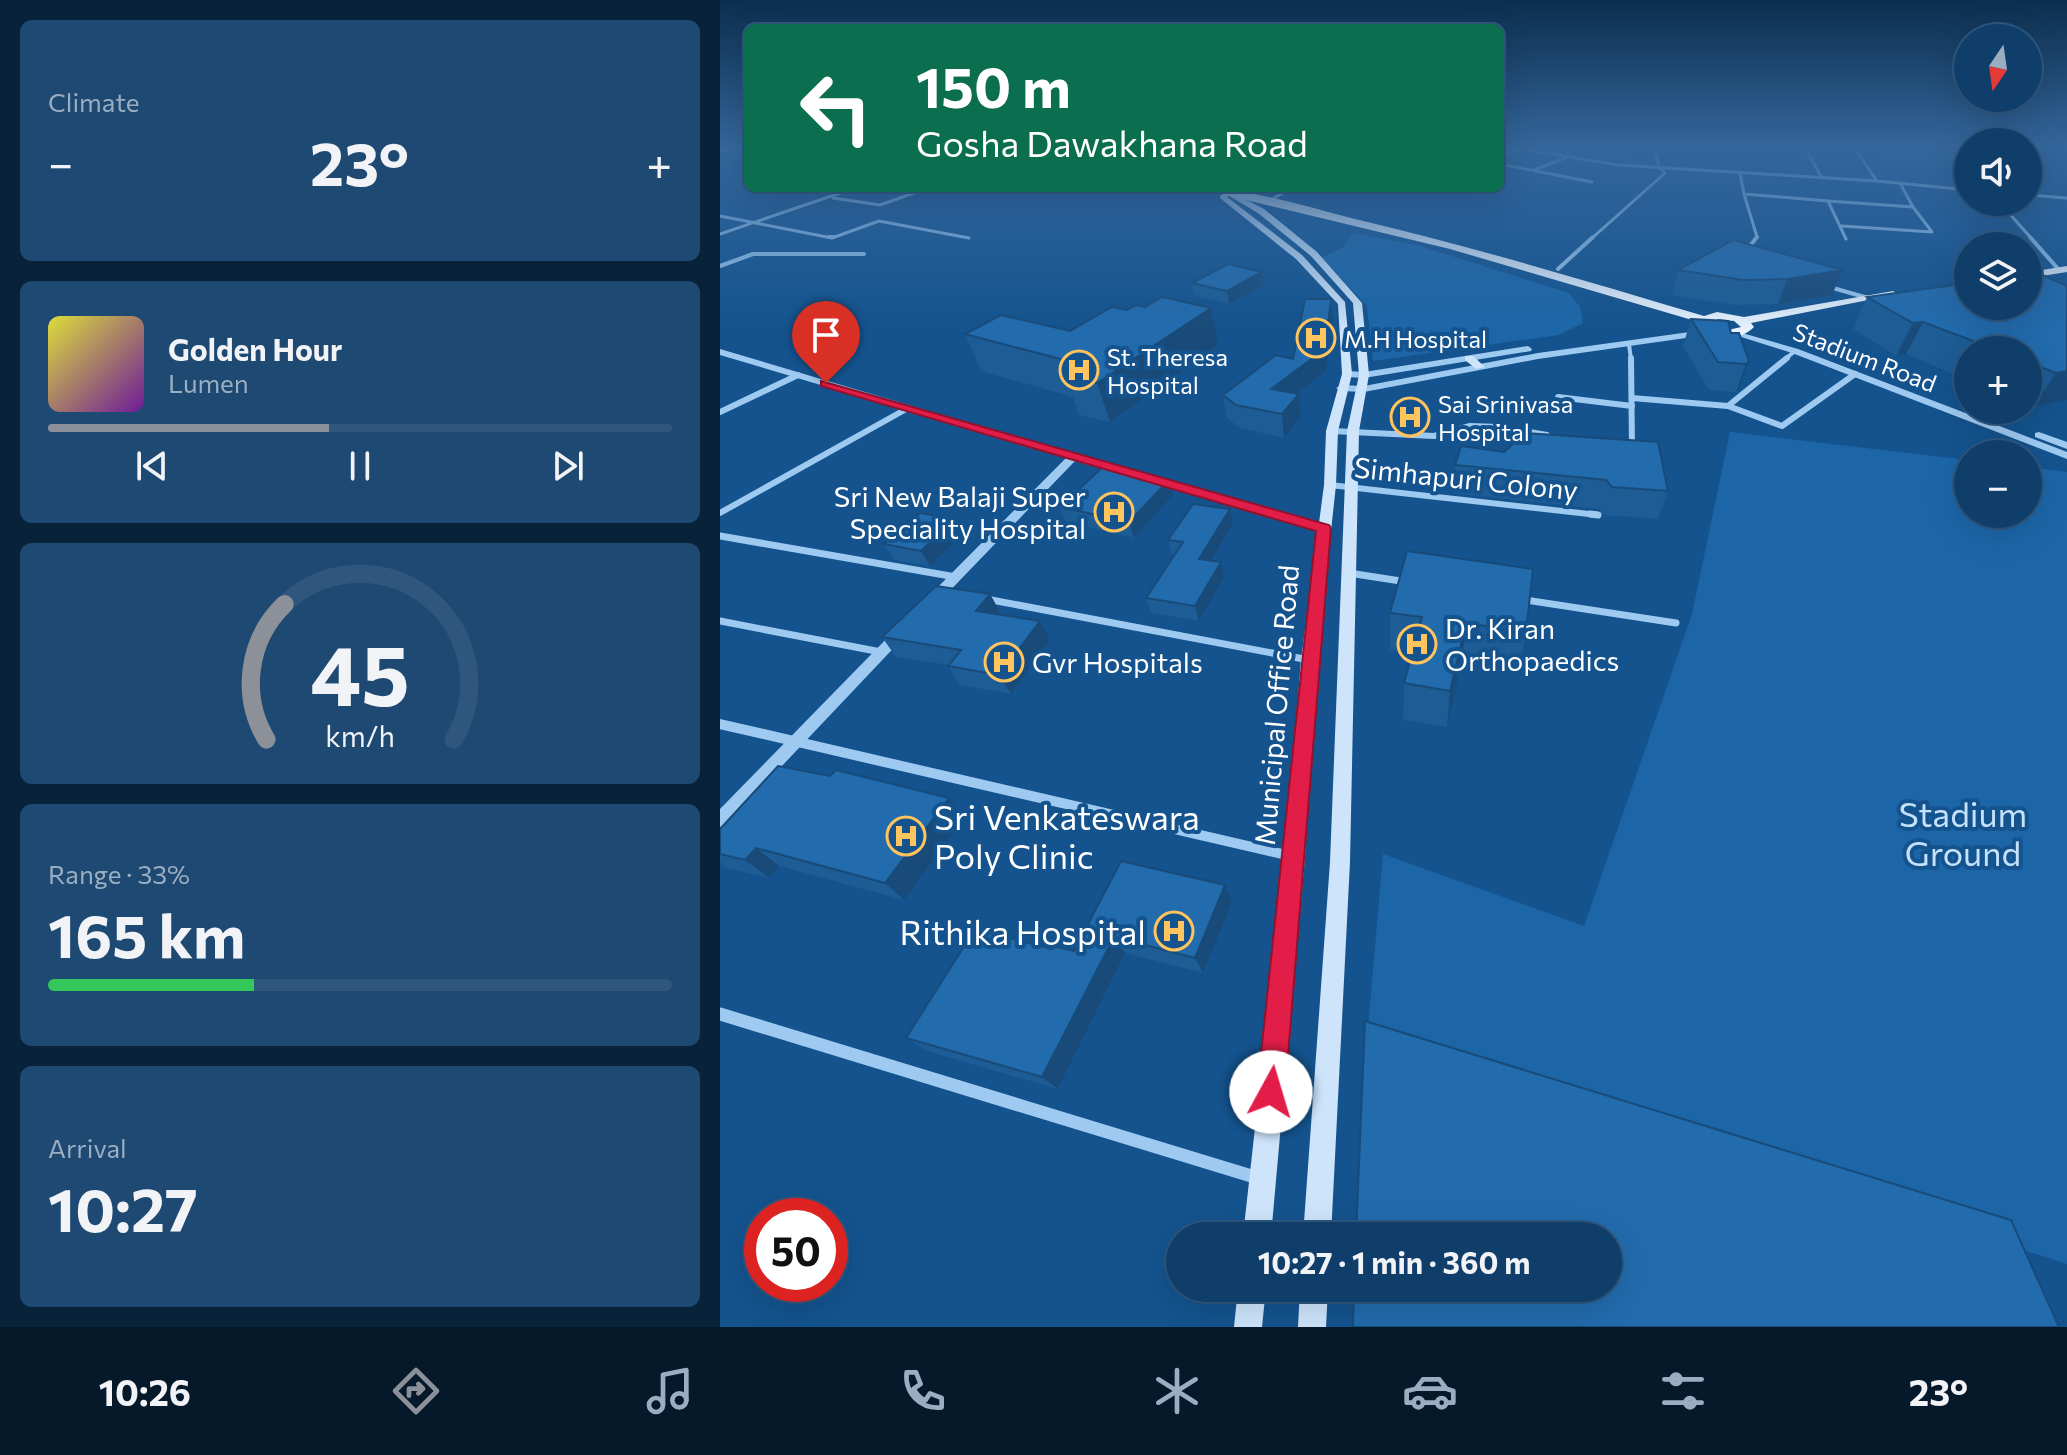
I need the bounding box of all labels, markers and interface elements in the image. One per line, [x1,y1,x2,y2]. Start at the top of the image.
north arrow [1954,24,2042,112]
map controls [1954,24,2042,528]
text: 150 m [916,51,1071,120]
icon: left [784,56,888,160]
text: Climate [48,86,140,117]
text: Gosha Dawakhana Road [916,120,1308,164]
text: 23° [310,125,409,198]
button: sound [1954,128,2042,216]
text: − [48,135,73,189]
text: + [646,135,672,189]
button: layers [1954,232,2042,320]
pin [792,301,860,383]
icon: arrive [804,313,848,357]
street label: Stadium Road [1789,316,1941,398]
hospital icon: M.H Hospital [1295,317,1337,359]
place label: M.H Hospital [1344,324,1487,353]
text: Golden Hour [168,330,342,367]
button: + [1954,336,2042,424]
place label: St. Theresa Hospital [1107,342,1228,399]
hospital icon: St. Theresa Hospital [1058,349,1100,391]
text: Lumen [168,367,249,398]
place label: Sai Srinivasa Hospital [1438,389,1573,446]
hospital icon: Sai Srinivasa Hospital [1389,396,1431,438]
button: − [1954,440,2042,528]
icon: previous [130,444,174,488]
icon: pause [338,444,382,488]
icon: next [546,444,590,488]
street label: Simhapuri Colony [1353,449,1579,507]
place label: Sri New Balaji Super Speciality Hospital [834,479,1086,545]
hospital icon: Sri New Balaji Super Speciality Hospital [1093,491,1135,533]
street label: Municipal Office Road [1247,563,1305,847]
place label: Dr. Kiran Orthopaedics [1445,611,1619,677]
text: 45 [310,620,410,722]
hospital icon: Dr. Kiran Orthopaedics [1396,623,1438,665]
hospital icon: Gvr Hospitals [983,641,1025,683]
place label: Gvr Hospitals [1032,645,1203,679]
text: km/h [325,718,395,753]
park label: Stadium Ground [1899,792,2027,873]
place label: Sri Venkateswara Poly Clinic [934,795,1200,876]
hospital icon: Sri Venkateswara Poly Clinic [885,815,927,857]
text: Range · 33% [48,858,190,889]
text: 165 km [48,897,245,970]
place label: Rithika Hospital [899,910,1146,952]
hospital icon: Rithika Hospital [1153,910,1195,952]
position arrow [1229,1050,1313,1134]
text: Arrival [48,1132,127,1163]
text: 10:27 [48,1171,198,1244]
speed limit sign: 50 [744,1198,848,1302]
text: 10:27 · 1 min · 360 m [1258,1243,1530,1280]
icon: directions [388,1363,444,1419]
icon: music [642,1363,698,1419]
icon: phone [895,1363,951,1419]
icon: climate [1149,1363,1205,1419]
icon: car [1402,1363,1458,1419]
icon: filters [1655,1363,1711,1419]
text: 10:26 [99,1369,191,1413]
text: 23° [1909,1369,1968,1413]

